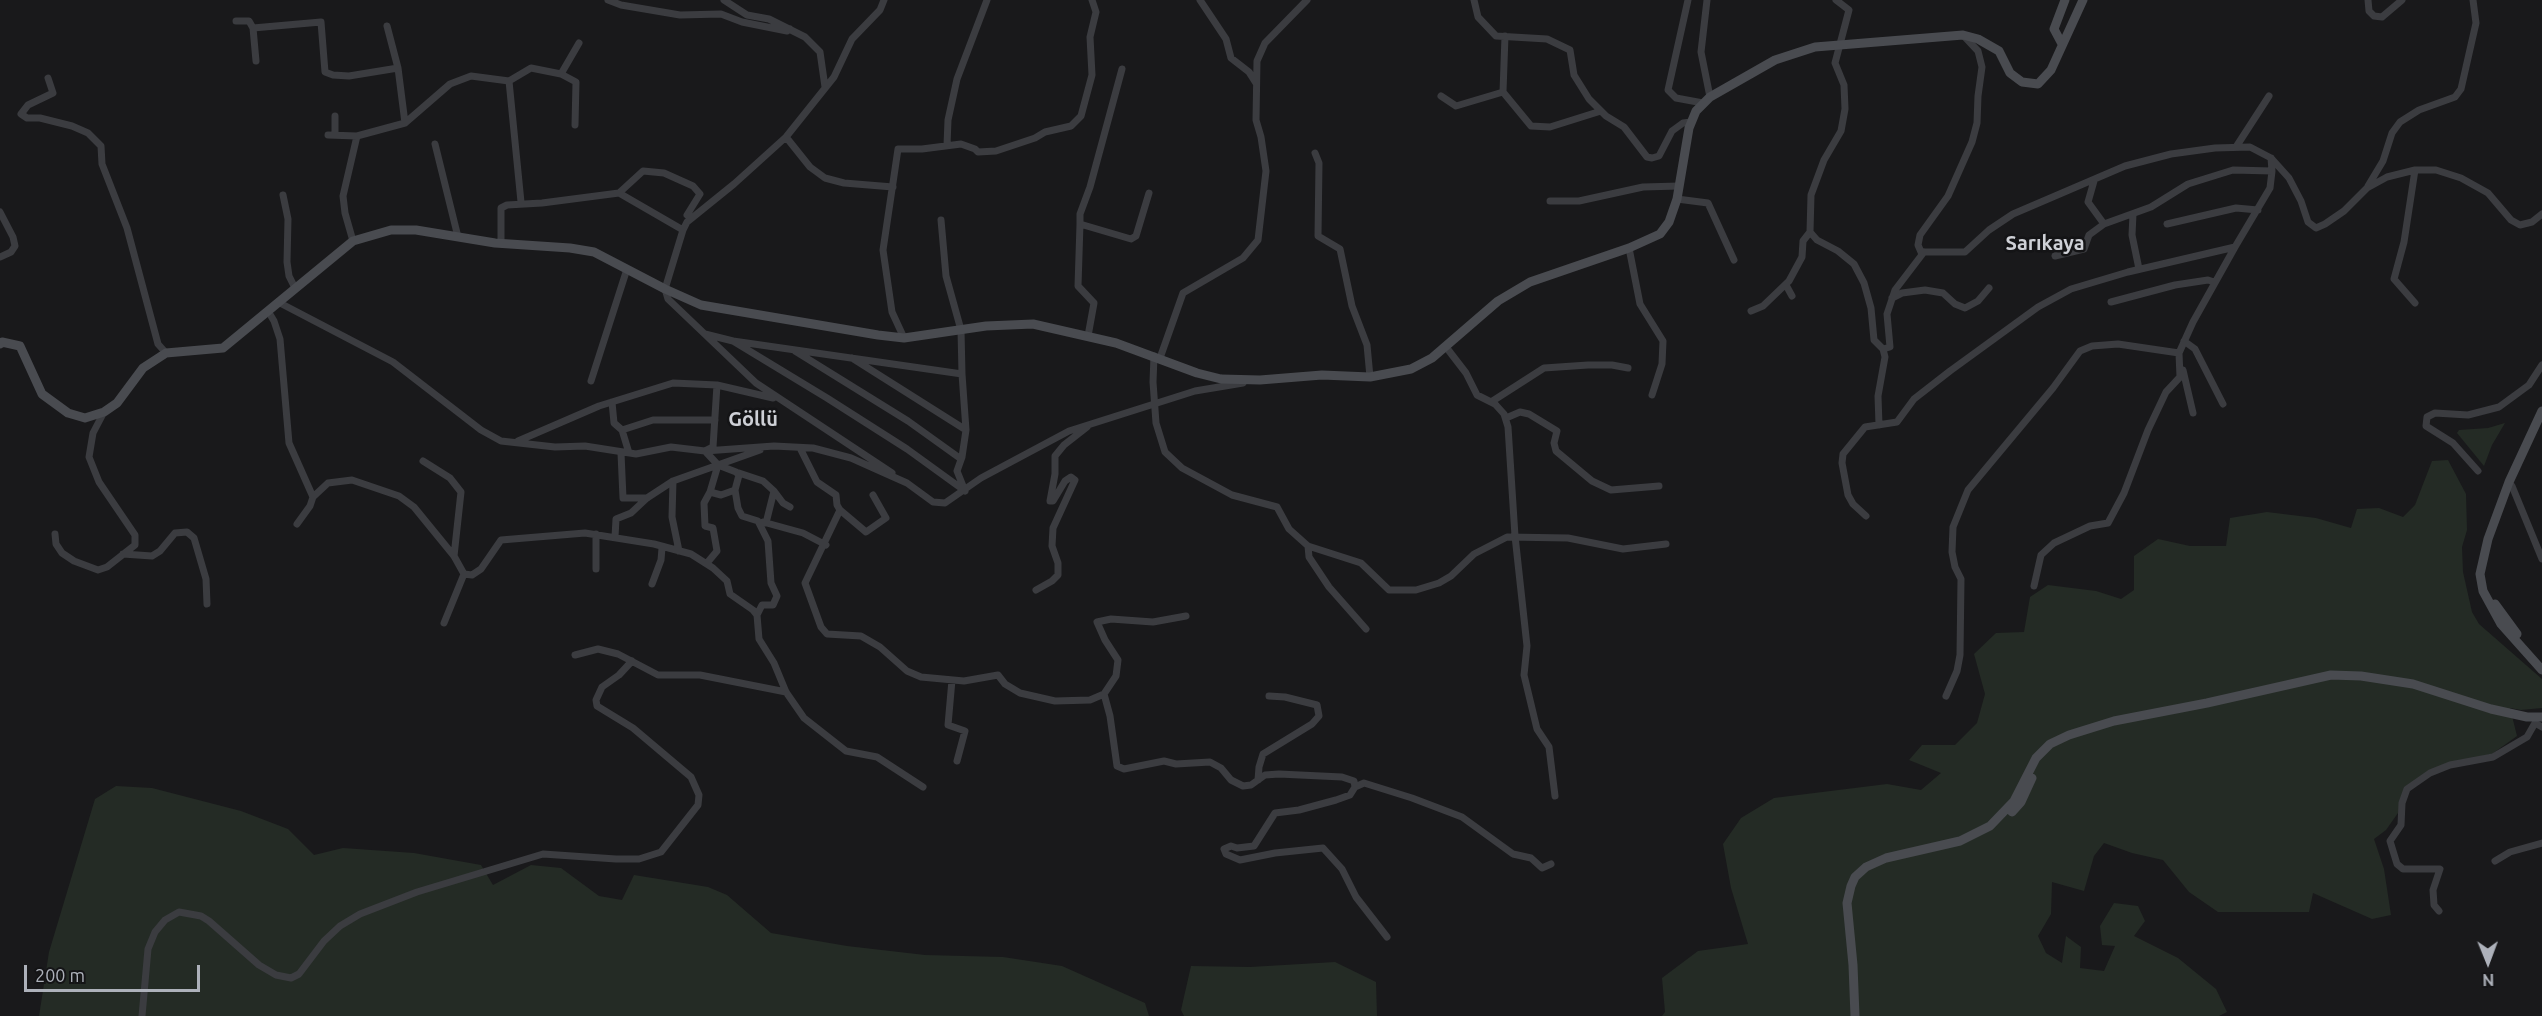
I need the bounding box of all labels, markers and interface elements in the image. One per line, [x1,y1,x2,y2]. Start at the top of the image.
district label: Sarıkaya [2005,231,2085,255]
district label: Göllü [728,407,778,431]
north arrow [2458,932,2518,992]
scale bar [27,953,202,991]
text: 200 m [35,965,85,985]
text: N [2482,971,2494,989]

